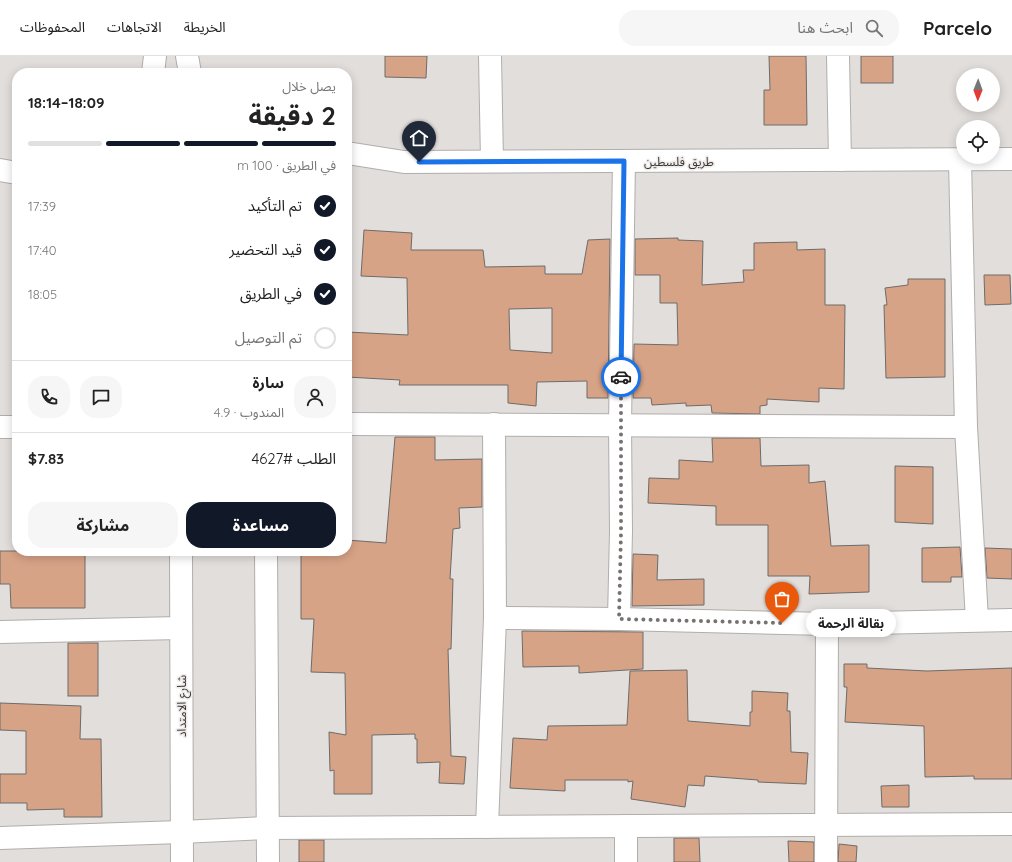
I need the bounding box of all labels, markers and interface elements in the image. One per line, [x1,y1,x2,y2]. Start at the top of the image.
search box [619,10,899,46]
text: Parcelo [923,16,992,40]
icon: search [863,17,885,39]
text: المحفوظات [20,18,85,36]
text: الاتجاهات [107,18,162,36]
text: الخريطة [184,18,226,36]
text: ابحث هنا [797,18,853,37]
north arrow [956,68,1000,112]
map controls [956,68,1000,164]
text: يصل خلال [282,78,336,94]
text: 18:09–18:14 [28,93,104,112]
text: 2 دقيقة [249,99,336,132]
button: locate [956,120,1000,164]
pin [402,121,436,162]
icon: home [408,127,430,149]
street label: طريق فلسطين [644,154,714,170]
text: في الطريق · 100 m [237,157,336,173]
icon: check [314,195,336,217]
text: تم التأكيد [248,196,302,215]
text: 17:39 [28,198,56,214]
icon: check [314,239,336,261]
text: قيد التحضير [229,240,302,259]
text: 17:40 [28,242,57,258]
icon: check [314,283,336,305]
text: في الطريق [240,284,302,303]
text: 18:05 [28,286,57,302]
text: تم التوصيل [235,328,302,347]
courier [601,357,641,397]
icon: car [610,366,632,388]
text: سارة [252,373,284,392]
button: phone [28,376,70,418]
button: chat [80,376,122,418]
button: person [294,376,336,418]
text: المندوب · 4.9 [214,404,284,420]
text: $7.83 [28,449,64,468]
text: الطلب #4627 [251,449,336,468]
button: مشاركة [28,502,178,548]
button: مساعدة [186,502,336,548]
pin [765,582,799,623]
icon: bag [771,588,793,610]
callout: بقالة الرحمة [806,609,896,637]
text: بقالة الرحمة [818,615,884,631]
street label: شارع الامتداد [174,675,191,737]

